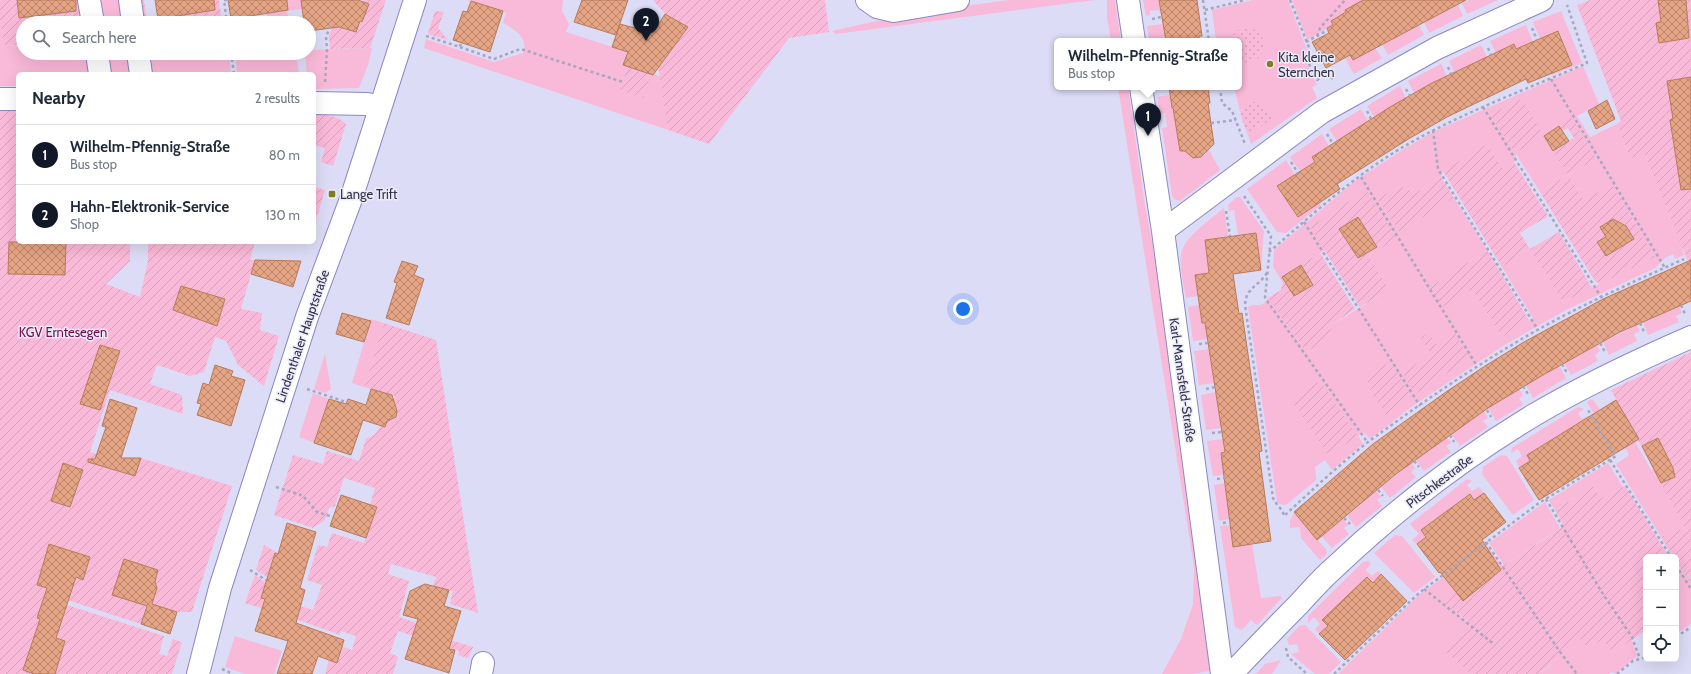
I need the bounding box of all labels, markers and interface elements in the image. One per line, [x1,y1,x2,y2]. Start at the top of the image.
pin: 2 [633,8,659,41]
search box [16,16,316,60]
icon: search [30,27,52,49]
text: Search here [62,29,137,47]
popup [1054,38,1242,90]
text: Wilhelm-Pfennig-Straße [1068,47,1228,65]
place label: Kita kleine Sternchen [1278,49,1335,80]
marker: Kita kleine Sternchen [1265,59,1275,69]
text: Bus stop [1068,65,1115,81]
text: Nearby [32,88,85,108]
text: 2 results [255,90,300,106]
pin: 1 [1135,103,1161,136]
text: Wilhelm-Pfennig-Straße [70,138,230,156]
text: 1 [43,147,47,163]
text: 80 m [269,147,300,163]
text: Bus stop [70,156,117,172]
place label: Lange Trift [340,186,398,202]
marker: Lange Trift [327,189,337,199]
text: Hahn-Elektronik-Service [70,198,229,216]
text: 2 [42,207,48,223]
text: 130 m [265,207,300,223]
text: Shop [70,216,99,232]
street label: Lindenthaler Hauptstraße [272,267,332,405]
your location [953,299,973,319]
street label: Karl-Mannsfeld-Straße [1166,317,1200,444]
park label: KGV Erntesegen [19,324,107,340]
street label: Pitschkestraße [1403,451,1476,511]
map controls [1643,554,1679,662]
button: + [1643,554,1679,590]
button: − [1643,590,1679,626]
button: locate [1643,626,1679,662]

